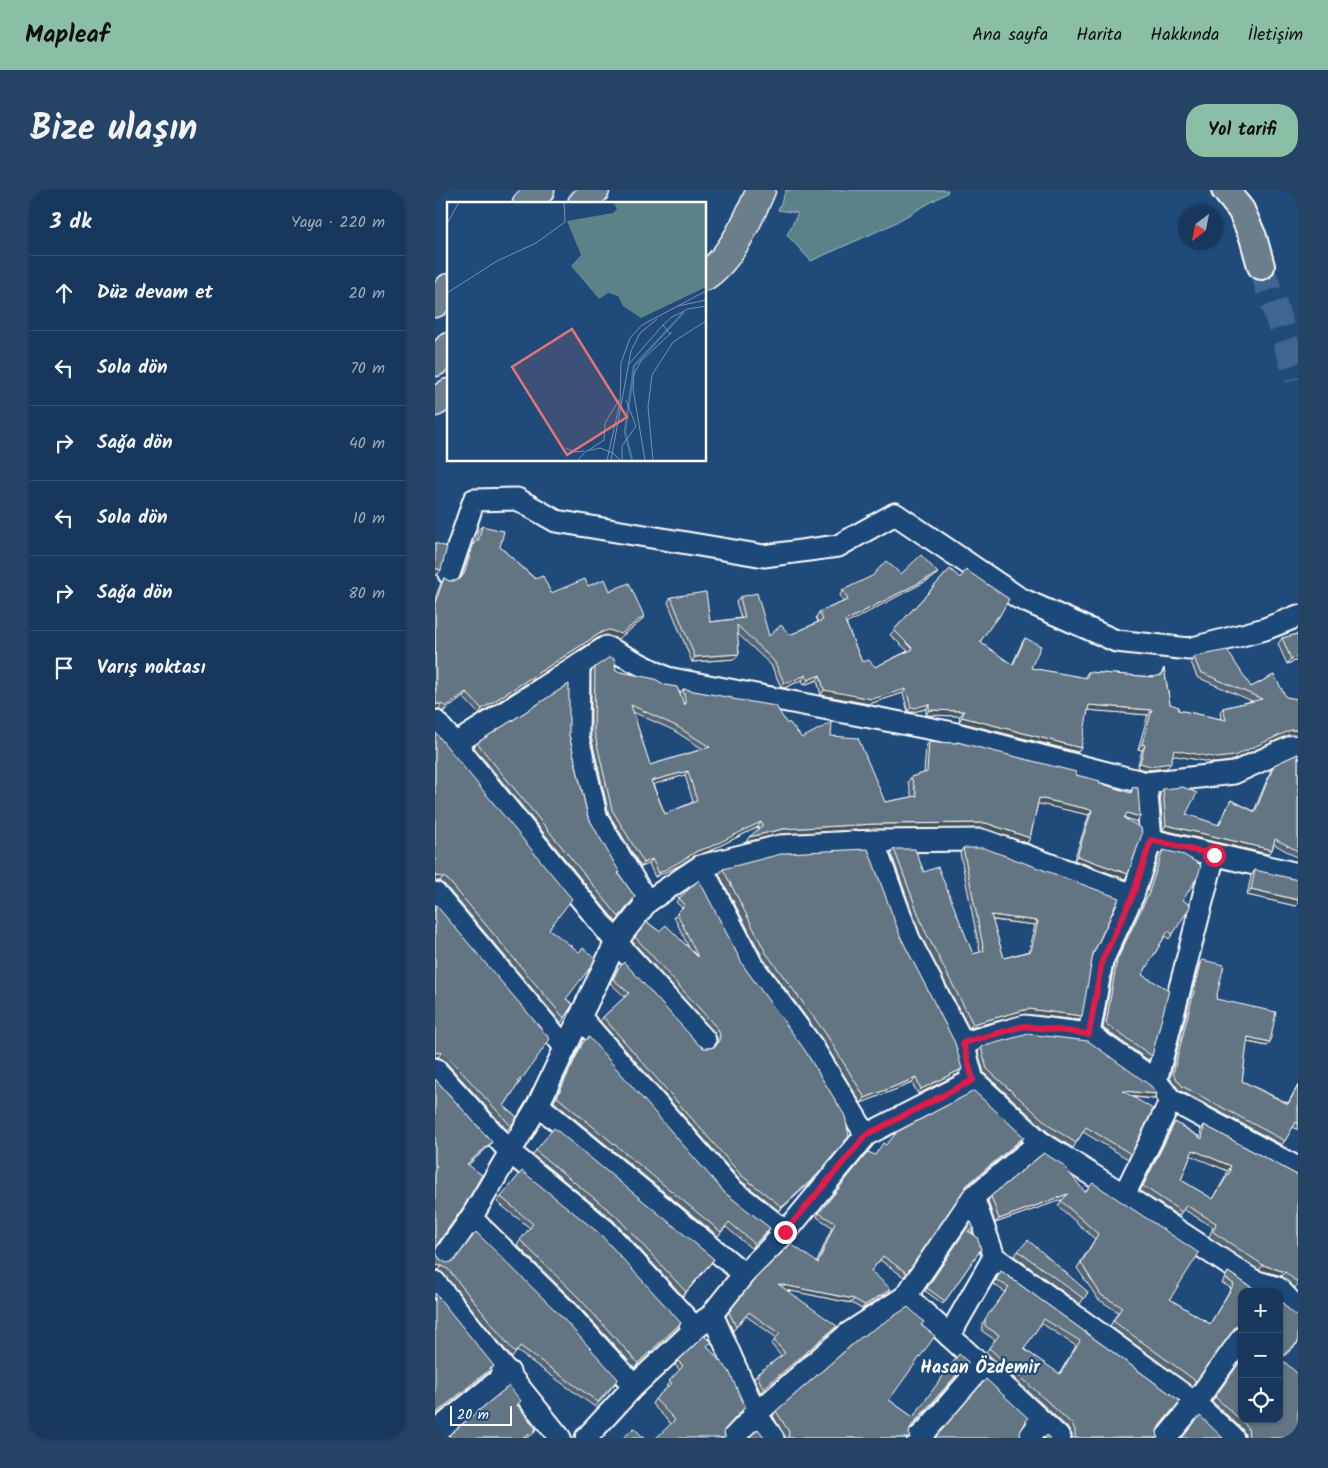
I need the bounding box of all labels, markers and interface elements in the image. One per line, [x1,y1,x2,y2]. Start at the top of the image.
text: Mapleaf [25,16,109,55]
text: Ana sayfa [972,21,1048,50]
text: Harita [1076,21,1122,50]
text: Hakkında [1150,21,1219,50]
text: İletişim [1247,21,1303,50]
text: Bize ulaşın [30,102,197,158]
button: Yol tarifi [1186,104,1298,157]
inset map [447,202,706,461]
north arrow [1178,205,1223,250]
text: 3 dk [50,206,91,239]
text: Yaya · 220 m [291,210,385,235]
text: Düz devam et [97,278,213,308]
icon: ahead [50,279,78,307]
text: 20 m [349,281,385,306]
text: Sola dön [97,353,168,383]
icon: left [50,354,78,382]
text: 70 m [350,356,385,381]
text: Sağa dön [97,428,173,458]
icon: right [50,429,78,457]
text: 40 m [349,431,385,456]
text: Sola dön [97,503,168,533]
icon: left [50,504,78,532]
text: 10 m [353,506,385,531]
text: Sağa dön [97,578,173,608]
icon: right [50,579,78,607]
text: 80 m [348,581,385,606]
text: Varış noktası [97,653,205,683]
icon: arrive [50,654,78,682]
route start [1203,844,1226,867]
route end [774,1221,797,1244]
map controls [1238,1288,1283,1423]
button: + [1238,1288,1283,1333]
button: − [1238,1333,1283,1378]
district label: Hasan Özdemir [920,1354,1041,1383]
button: locate [1238,1378,1283,1423]
scale bar [450,1403,513,1426]
text: 20 m [457,1404,489,1426]

